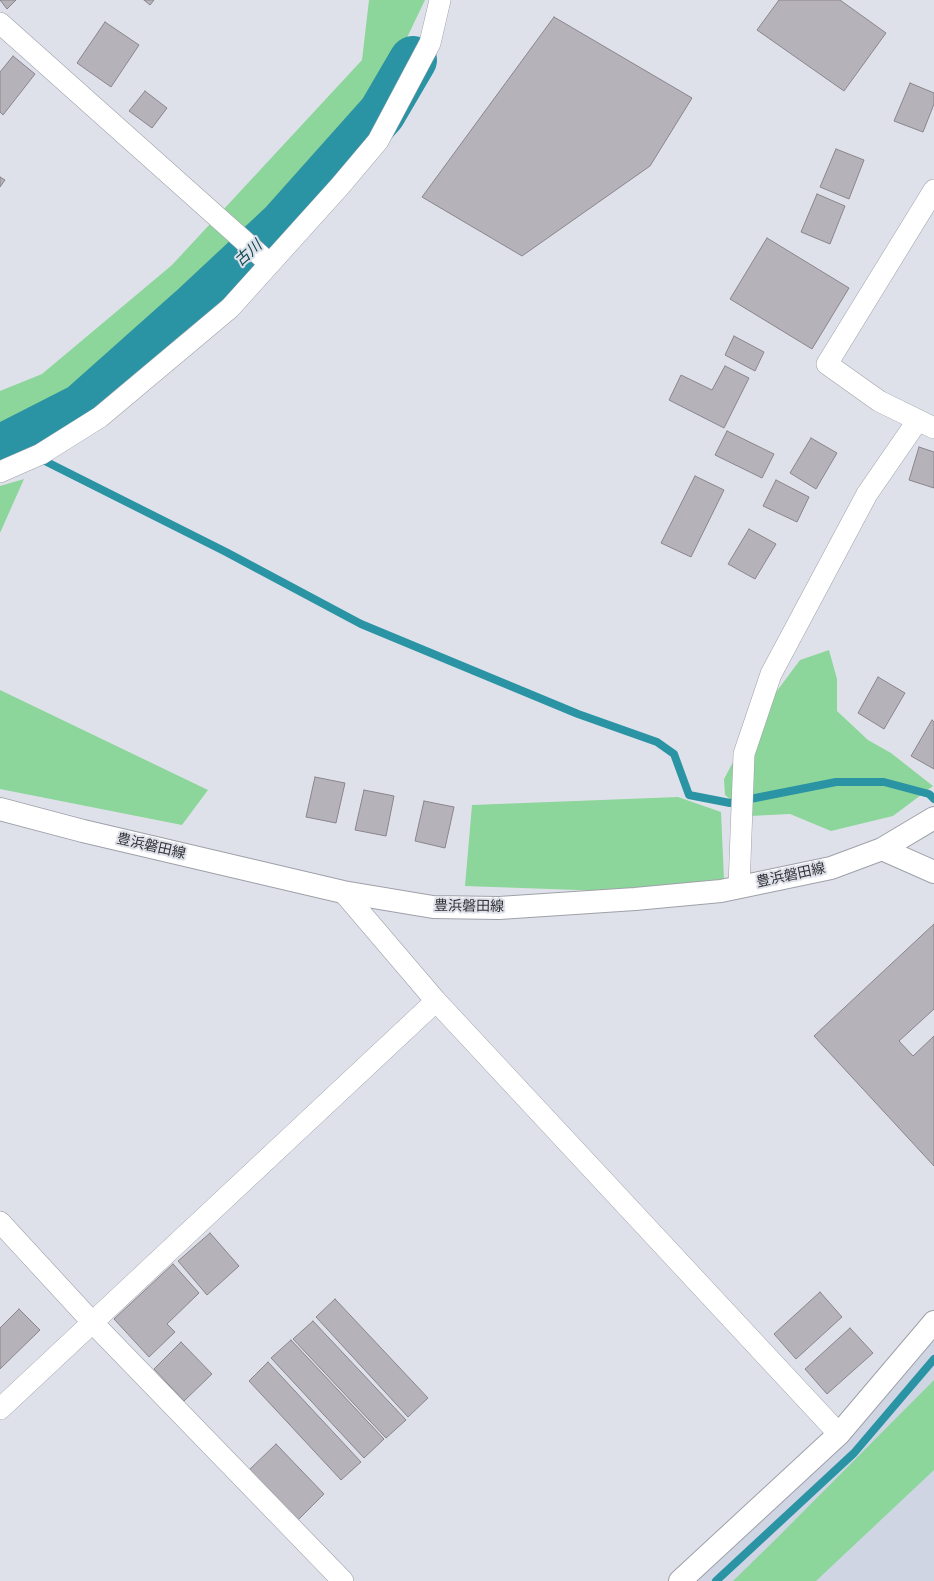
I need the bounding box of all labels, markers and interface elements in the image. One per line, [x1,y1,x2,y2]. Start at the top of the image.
water label: 古川 [232,237,266,271]
street label: 豊浜磐田線 [115,831,187,863]
street label: 豊浜磐田線 [755,861,827,891]
street label: 豊浜磐田線 [434,898,504,916]

